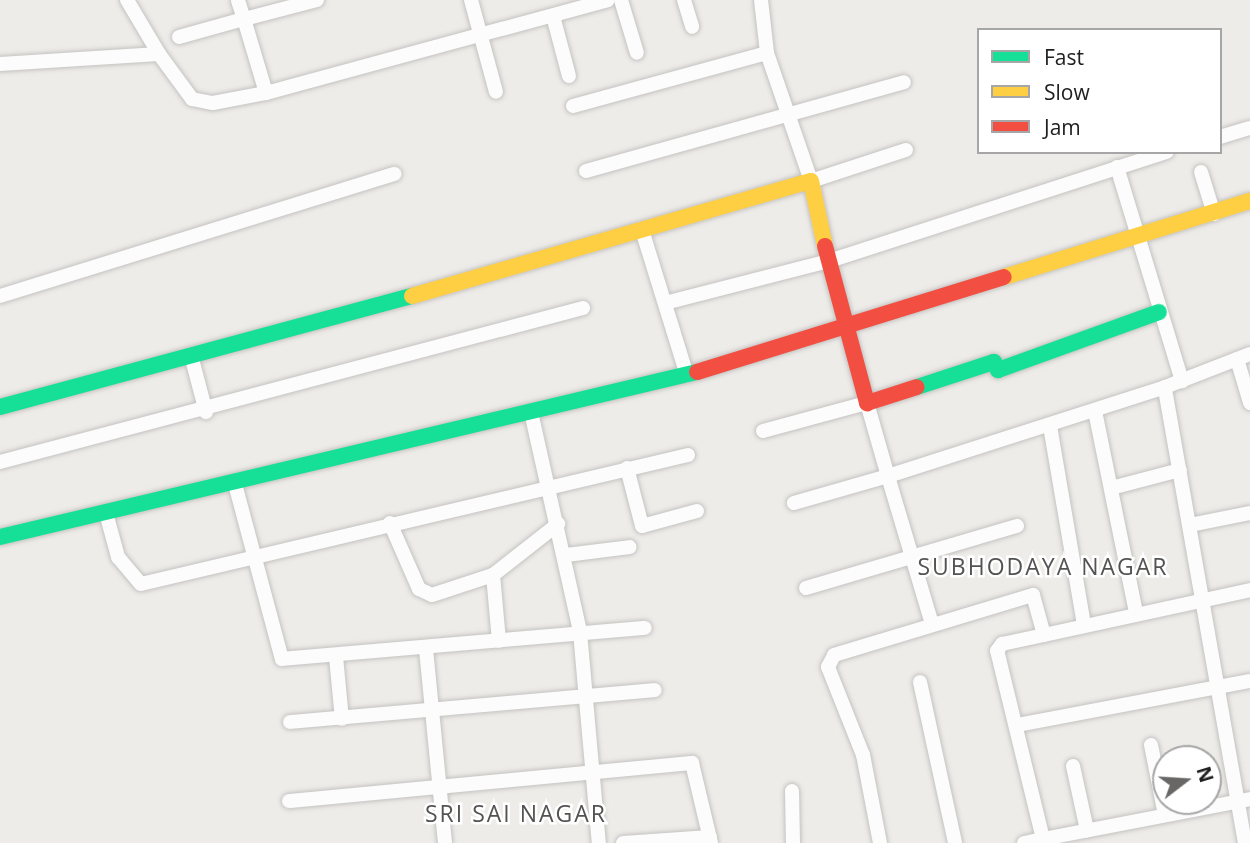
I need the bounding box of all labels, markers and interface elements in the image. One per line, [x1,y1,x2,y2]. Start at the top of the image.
legend [977,28,1222,154]
text: Fast [1044,43,1084,71]
text: Slow [1044,78,1090,106]
text: Jam [1044,113,1081,141]
district label: SUBHODAYA NAGAR [919,552,1167,580]
north arrow [1152,745,1222,815]
text: N [1190,763,1220,786]
district label: SRI SAI NAGAR [427,799,605,827]

